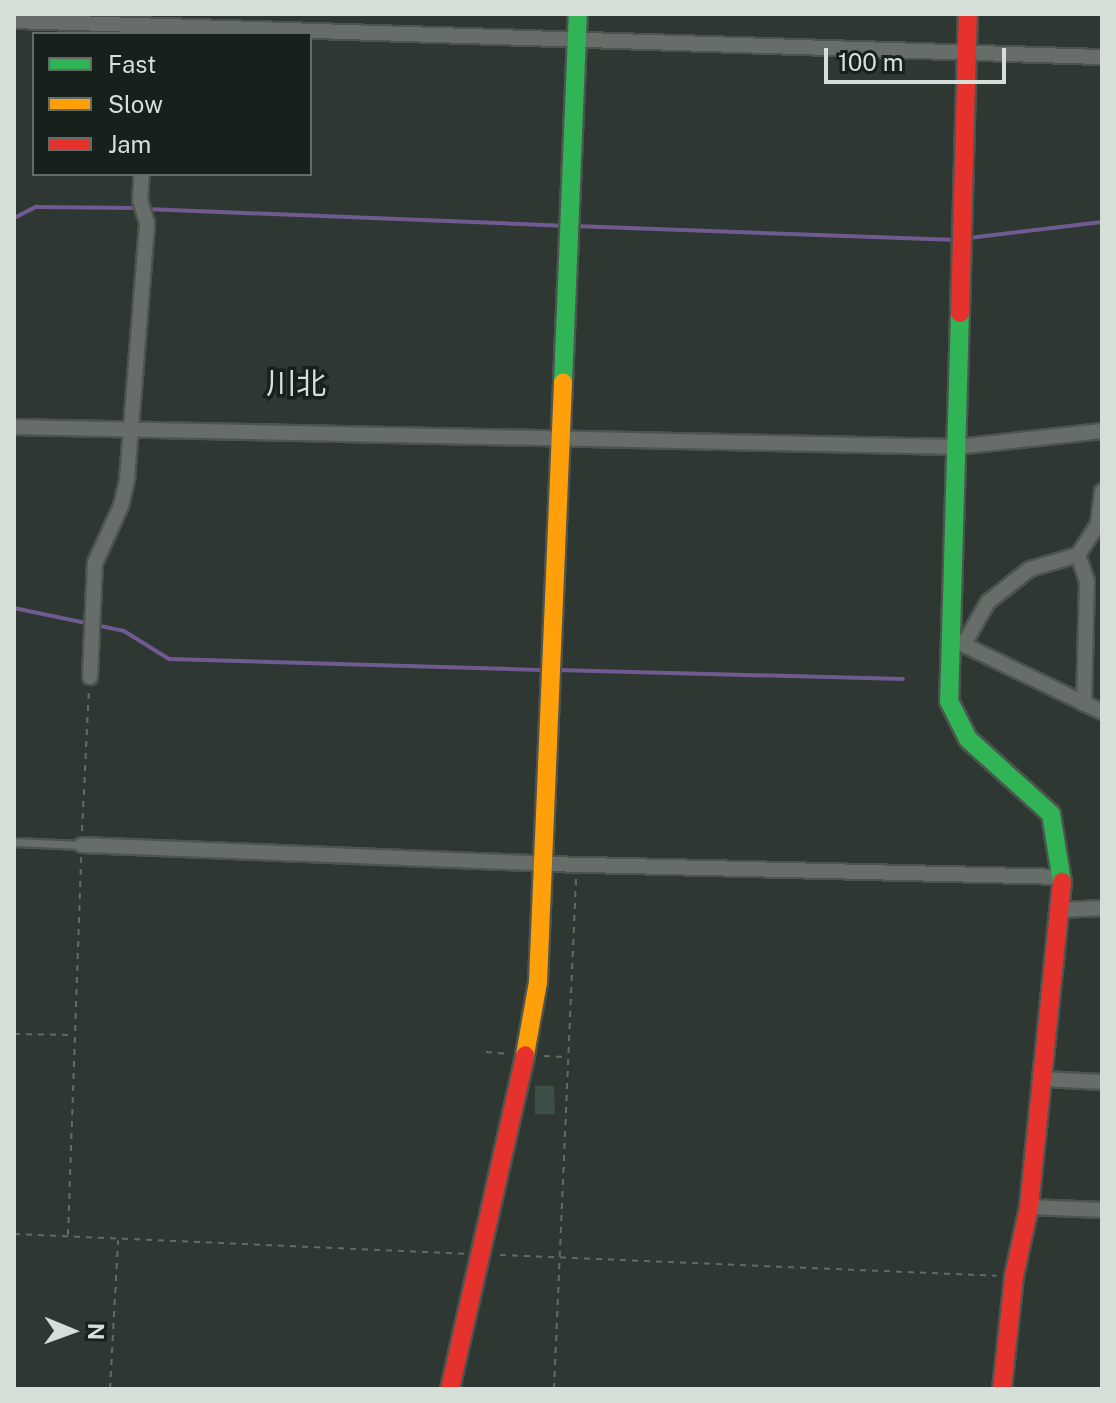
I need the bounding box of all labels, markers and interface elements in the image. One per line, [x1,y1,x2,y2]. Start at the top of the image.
legend [32,32,312,176]
scale bar [828,32,1010,82]
text: 100 m [838,48,904,76]
text: Fast [108,50,156,78]
text: Slow [108,90,163,118]
text: Jam [108,130,151,158]
district label: 川北 [266,365,326,401]
north arrow [32,1291,112,1371]
text: N [83,1323,109,1340]

